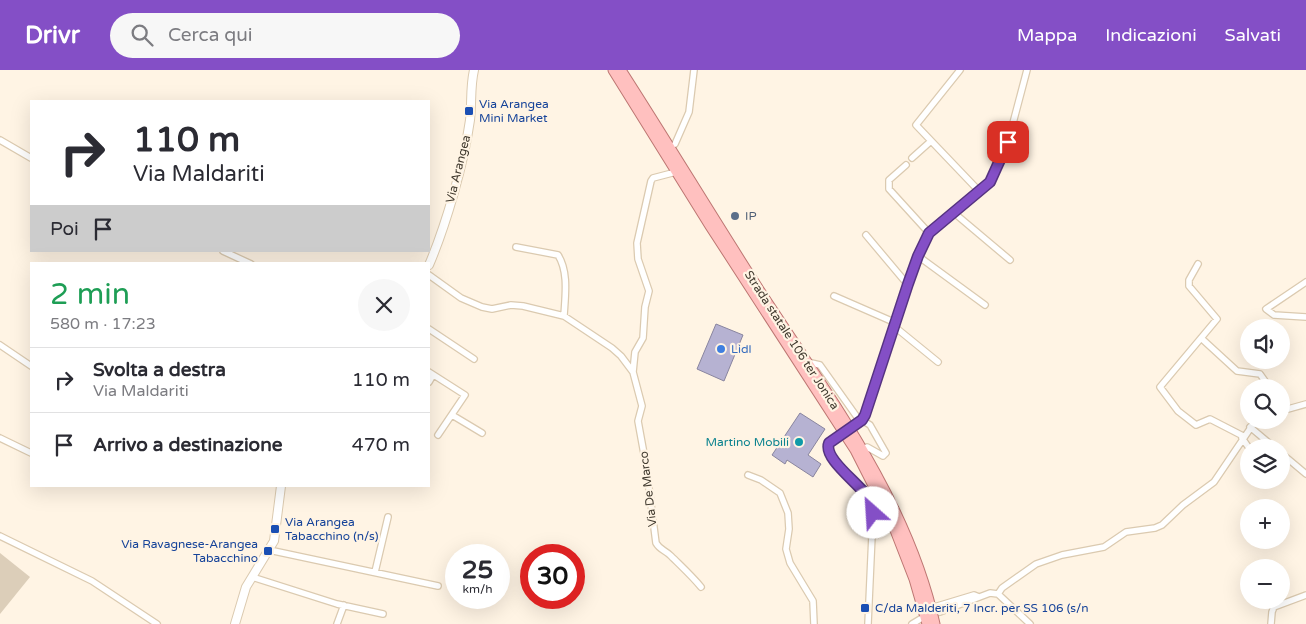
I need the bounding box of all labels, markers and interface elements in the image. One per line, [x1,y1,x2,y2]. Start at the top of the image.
search box [110,13,460,58]
text: Drivr [25,21,80,50]
icon: search [128,21,156,49]
text: Cerca qui [168,24,253,46]
text: Mappa [1017,24,1077,46]
text: Indicazioni [1105,24,1197,46]
text: Salvati [1225,24,1281,46]
place label: Via Arangea Mini Market [479,97,549,125]
marker: Via Arangea Mini Market [463,105,475,117]
text: 110 m [133,119,240,161]
icon: right [50,120,115,185]
pin [987,121,1029,163]
icon: arrive [994,128,1022,156]
street label: Via Arangea [443,133,473,205]
text: Via Maldariti [133,161,265,187]
place label: IP [745,209,756,223]
marker: IP [729,210,741,222]
icon: arrive [89,215,117,243]
text: Poi [50,218,79,240]
street label: Strada statale 106 ter Jonica [742,268,842,412]
text: 2 min [50,276,130,313]
button: close [358,279,410,331]
text: 580 m · 17:23 [50,314,156,334]
map controls [1240,319,1290,609]
button: sound [1240,319,1290,369]
place label: Lidl [731,342,751,356]
marker: Lidl [715,343,727,355]
text: Svolta a destra [93,359,226,381]
icon: right [50,366,78,394]
text: 110 m [352,369,410,391]
button: search [1240,379,1290,429]
text: Via Maldariti [93,381,189,401]
icon: arrive [50,431,78,459]
text: Arrivo a destinazione [93,434,283,456]
text: 470 m [352,434,410,456]
place label: Martino Mobili [706,435,789,449]
marker: Martino Mobili [793,436,805,448]
button: layers [1240,439,1290,489]
street label: Via De Marco [636,450,660,528]
position arrow [846,486,898,538]
button: + [1240,499,1290,549]
place label: Via Arangea Tabacchino (n/s) [285,515,379,543]
marker: Via Arangea Tabacchino (n/s) [269,523,281,535]
place label: Via Ravagnese-Arangea Tabacchino [121,537,258,565]
speed limit sign: 30 [520,544,585,609]
marker: Via Ravagnese-Arangea Tabacchino [262,545,274,557]
text: 25 [462,555,493,585]
button: − [1240,559,1290,609]
text: km/h [462,582,493,596]
place label: C/da Malderiti, 7 Incr. per SS 106 (s/n [875,601,1088,615]
marker: C/da Malderiti, 7 Incr. per SS 106 (s/n [859,602,871,614]

